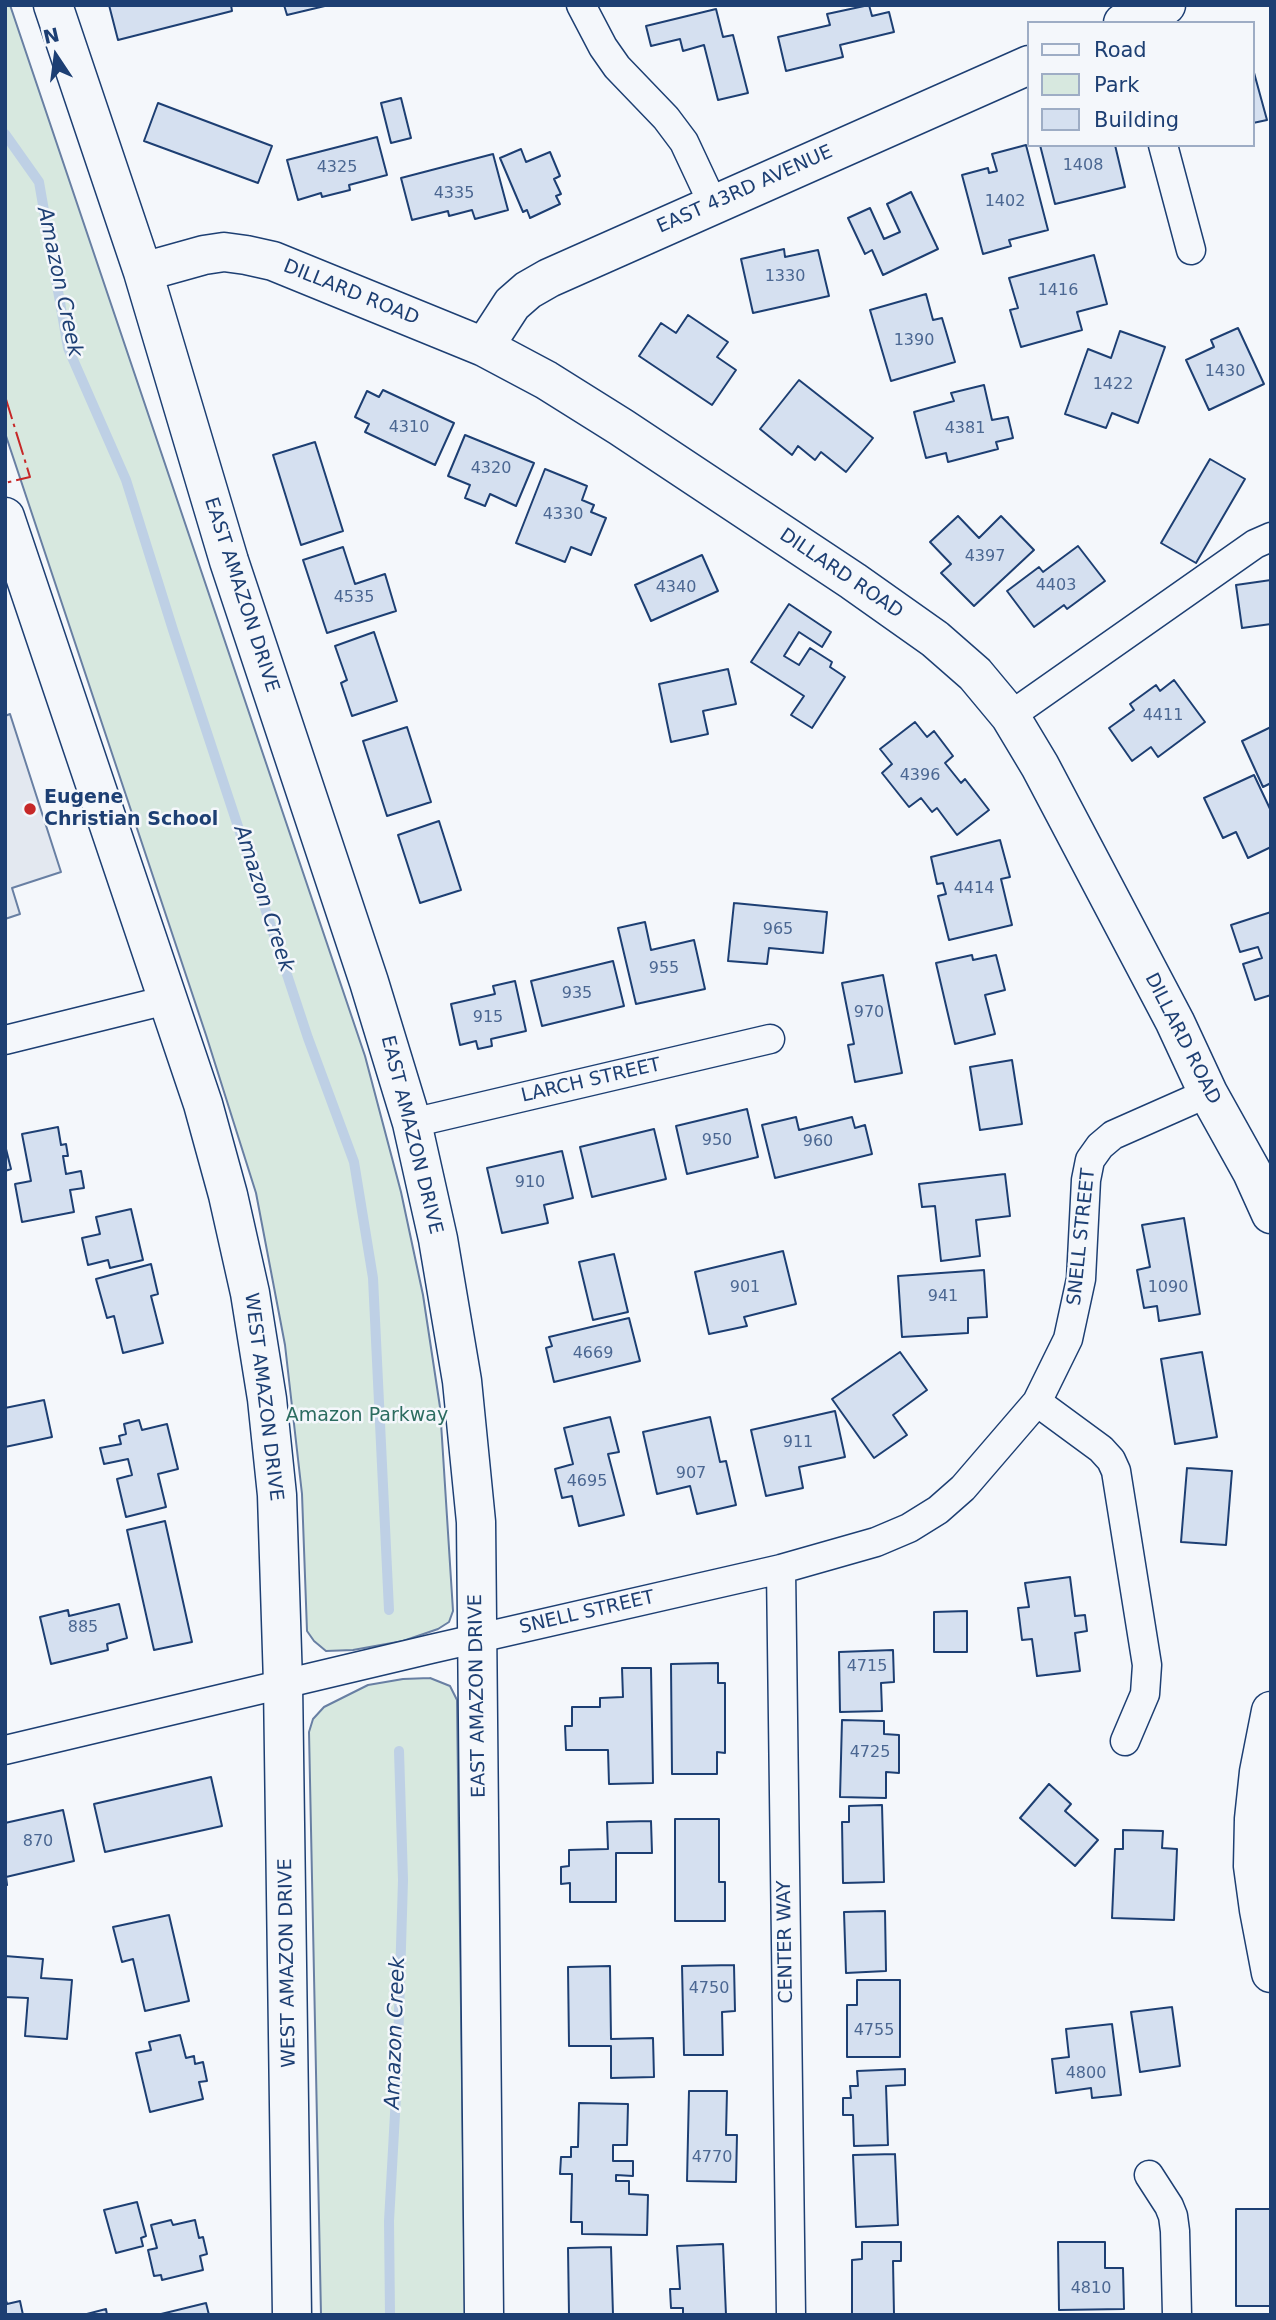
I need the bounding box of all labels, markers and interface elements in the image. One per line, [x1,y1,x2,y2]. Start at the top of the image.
north arrow [21,21,91,91]
legend [1028,21,1255,147]
text: N [41,23,61,48]
text: Road [1094,38,1147,62]
text: Park [1094,73,1139,97]
text: Building [1094,108,1179,132]
street label: EAST 43RD AVENUE [654,141,836,239]
house number: 1408 [1063,156,1103,176]
house number: 4325 [317,158,357,178]
house number: 4335 [434,184,474,204]
house number: 1402 [985,192,1025,212]
water label: Amazon Creek [31,205,87,359]
street label: DILLARD ROAD [280,255,422,331]
house number: 1330 [765,267,805,287]
house number: 1416 [1038,281,1078,301]
house number: 1390 [894,331,934,351]
house number: 1430 [1205,362,1245,382]
house number: 1422 [1093,375,1133,395]
house number: 4310 [389,418,429,438]
house number: 4381 [945,419,985,439]
house number: 4320 [471,459,511,479]
street label: EAST AMAZON DRIVE [199,495,283,695]
house number: 4330 [543,505,583,525]
street label: DILLARD ROAD [775,524,907,624]
house number: 4397 [965,547,1005,567]
house number: 4403 [1036,576,1076,596]
house number: 4340 [656,578,696,598]
house number: 4535 [334,588,374,608]
house number: 4411 [1143,706,1183,726]
house number: 4396 [900,766,940,786]
place label: Eugene Christian School [44,787,218,831]
marker: Eugene Christian School [22,801,38,817]
water label: Amazon Creek [227,822,299,976]
house number: 4414 [954,879,994,899]
house number: 965 [763,920,793,940]
house number: 955 [649,959,679,979]
street label: DILLARD ROAD [1139,970,1225,1108]
house number: 935 [562,984,592,1004]
house number: 970 [854,1003,884,1023]
house number: 915 [473,1008,503,1028]
street label: EAST AMAZON DRIVE [375,1033,447,1237]
street label: LARCH STREET [519,1054,663,1108]
house number: 950 [702,1131,732,1151]
house number: 960 [803,1132,833,1152]
street label: SNELL STREET [1063,1167,1101,1307]
house number: 910 [515,1173,545,1193]
house number: 901 [730,1278,760,1298]
house number: 1090 [1148,1278,1188,1298]
house number: 941 [928,1287,958,1307]
street label: WEST AMAZON DRIVE [239,1292,287,1502]
house number: 4669 [573,1344,613,1364]
park label: Amazon Parkway [286,1405,448,1427]
house number: 911 [783,1433,813,1453]
house number: 907 [676,1464,706,1484]
house number: 4695 [567,1472,607,1492]
street label: SNELL STREET [517,1586,657,1640]
street label: EAST AMAZON DRIVE [465,1594,491,1798]
house number: 885 [68,1618,98,1638]
house number: 4715 [847,1657,887,1677]
house number: 4725 [850,1743,890,1763]
house number: 870 [23,1832,53,1852]
street label: WEST AMAZON DRIVE [275,1858,301,2068]
street label: CENTER WAY [774,1880,798,2004]
water label: Amazon Creek [381,1956,411,2110]
house number: 4750 [689,1979,729,1999]
house number: 4755 [854,2021,894,2041]
house number: 4800 [1066,2064,1106,2084]
house number: 4770 [692,2148,732,2168]
house number: 4810 [1071,2279,1111,2299]

